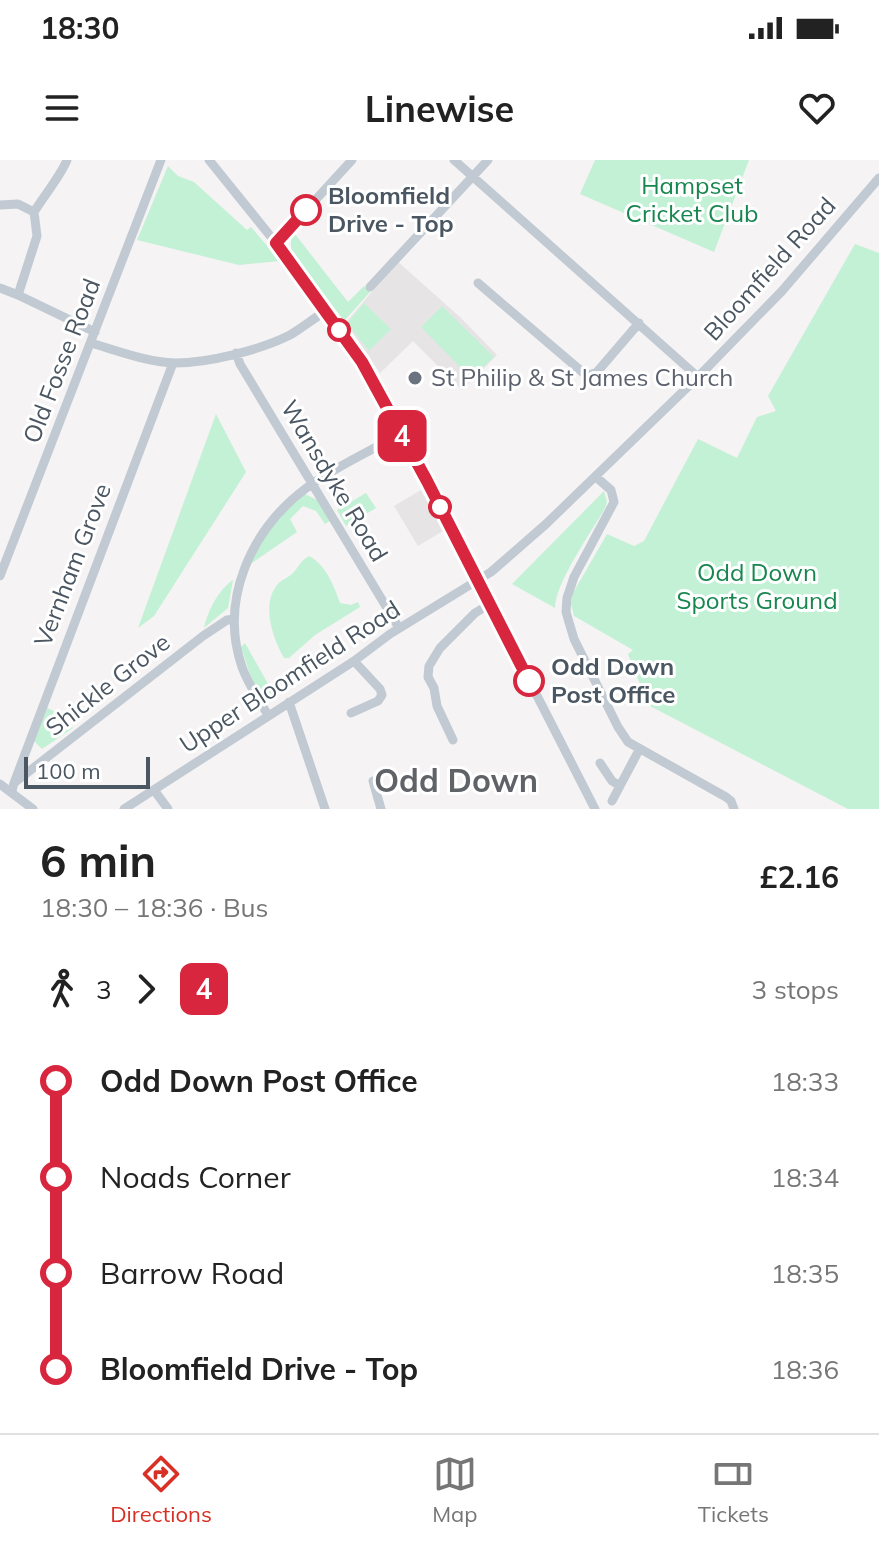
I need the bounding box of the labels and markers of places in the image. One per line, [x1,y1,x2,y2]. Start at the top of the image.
place label: Bloomfield Drive - Top [328,180,454,238]
marker: Bloomfield Drive - Top [291,195,321,225]
unlabelled marker [328,319,350,341]
place label: St Philip & St James Church [431,362,733,392]
marker: St Philip & St James Church [406,369,424,387]
unlabelled marker [429,496,451,518]
place label: Odd Down Post Office [551,651,675,709]
marker: Odd Down Post Office [514,666,544,696]

